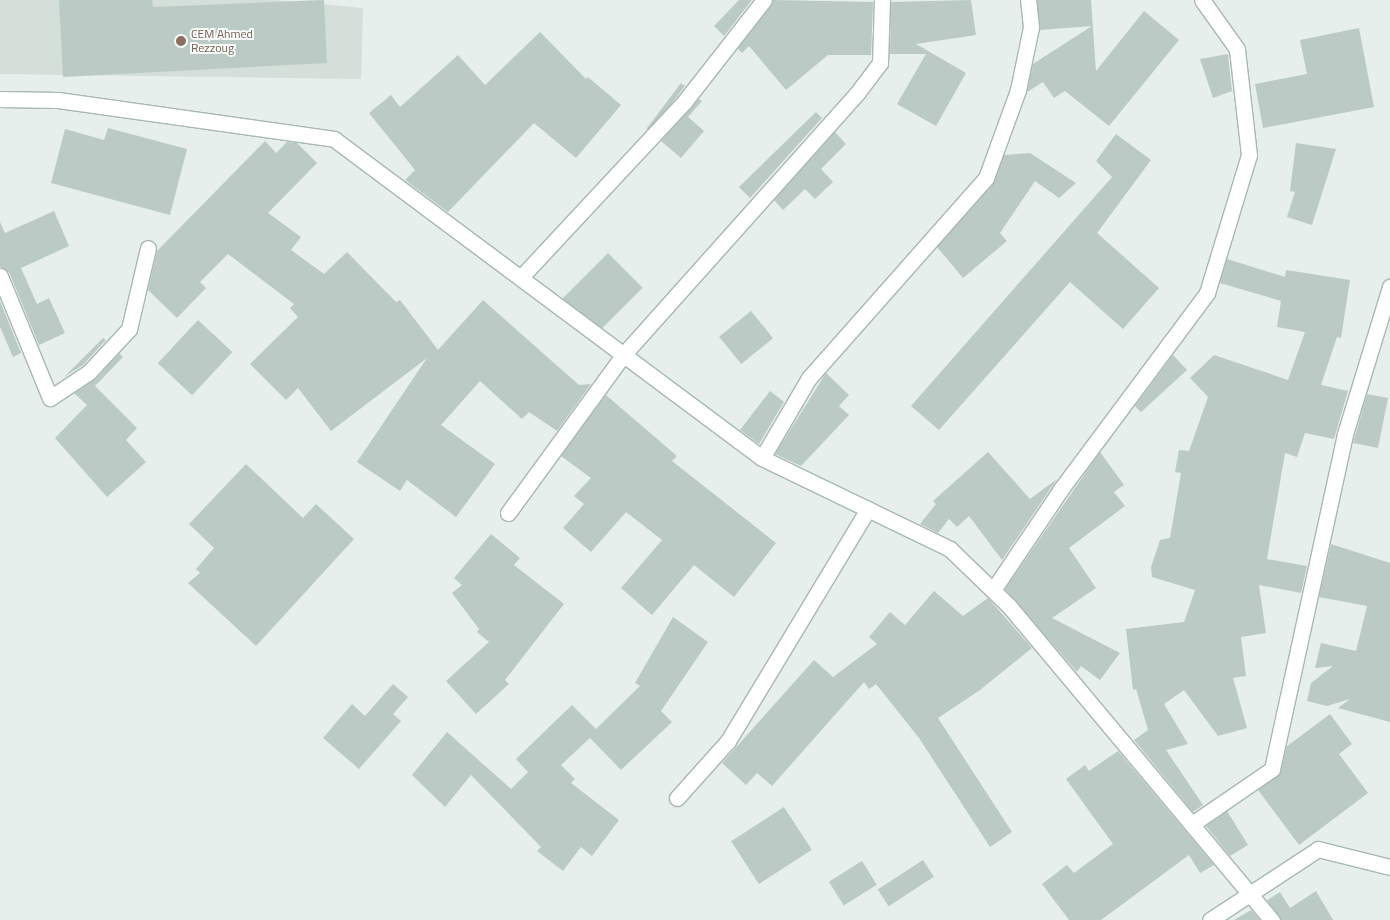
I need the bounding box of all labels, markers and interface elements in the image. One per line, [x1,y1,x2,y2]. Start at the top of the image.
place label: CEM Ahmed Rezzoug [191,27,253,55]
marker: CEM Ahmed Rezzoug [175,35,187,47]

